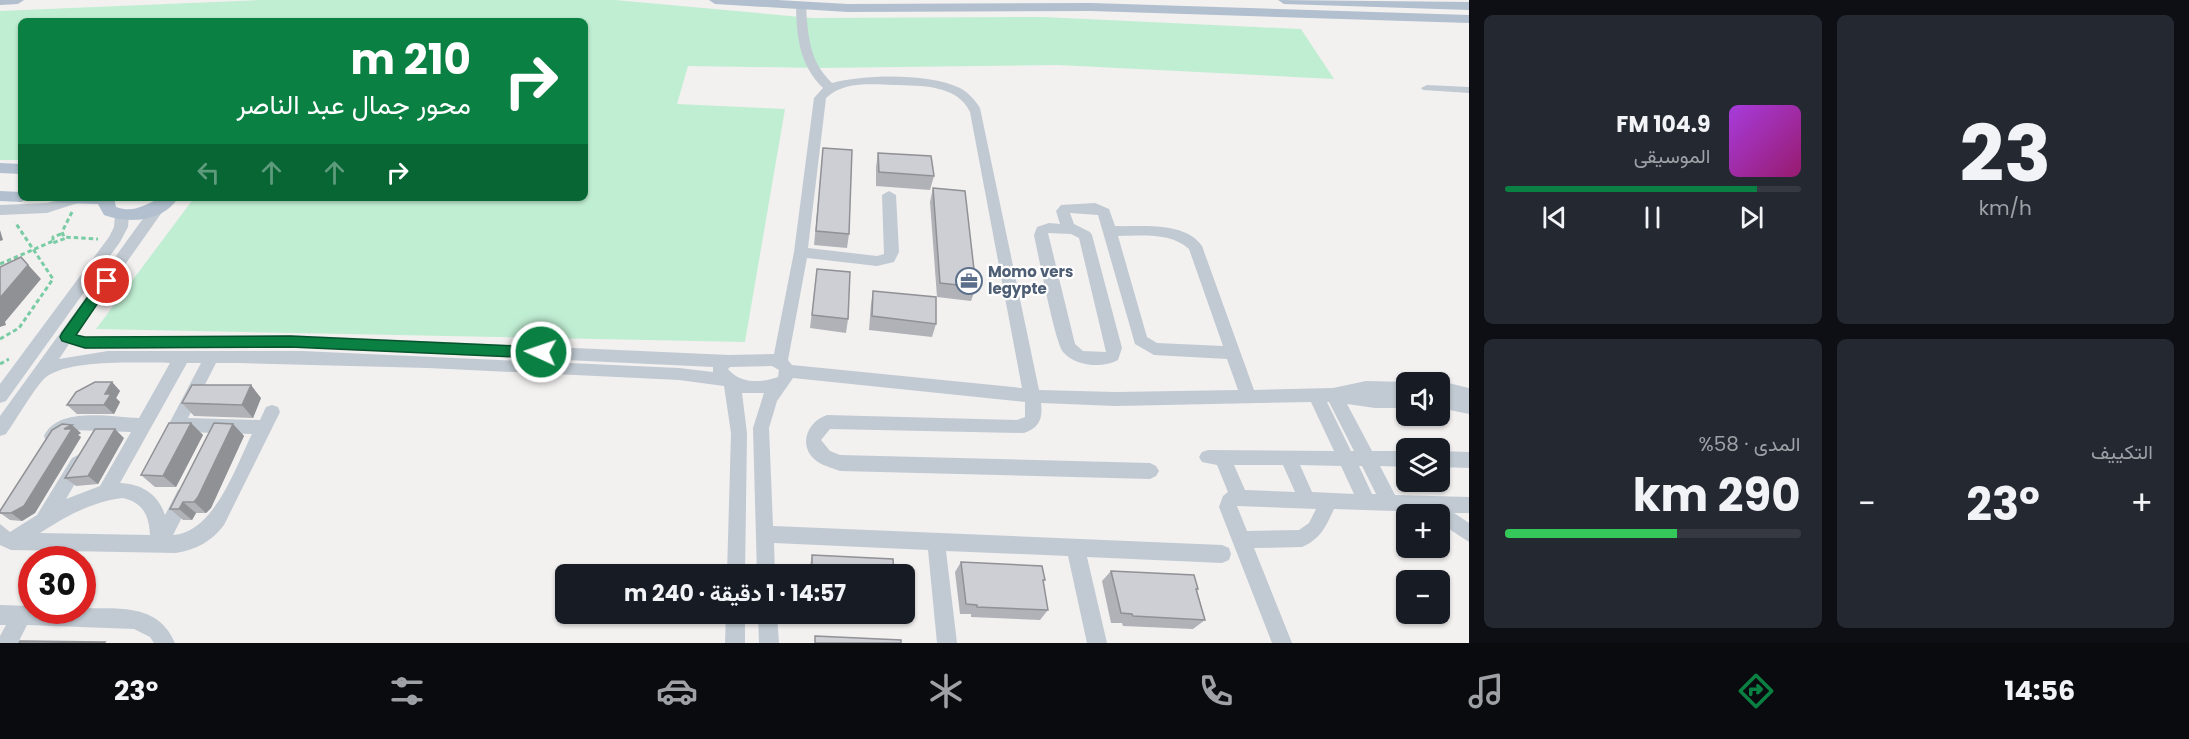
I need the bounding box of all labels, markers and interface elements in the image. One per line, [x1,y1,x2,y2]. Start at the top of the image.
text: 210 m [350,30,471,89]
icon: right [492,42,570,120]
text: محور جمال عبد الناصر [236,86,471,123]
text: 23 [1959,99,2051,208]
text: 104.9 FM [1616,109,1711,140]
text: الموسيقى [1634,142,1711,170]
icon: left [192,156,225,189]
icon: ahead [255,156,288,189]
icon: ahead [318,156,351,189]
icon: right [381,156,414,189]
text: km/h [1979,194,2032,222]
icon: previous [1538,201,1571,234]
icon: pause [1636,201,1669,234]
icon: next [1735,201,1768,234]
pin [81,255,132,306]
place label: Momo vers legypte [988,261,1073,299]
icon: arrive [90,264,123,297]
office icon: Momo vers legypte [954,266,984,296]
position arrow [509,320,573,384]
map controls [1396,372,1450,624]
button: sound [1396,372,1450,426]
text: المدى · 58% [1699,430,1801,458]
button: layers [1396,438,1450,492]
text: التكييف [2091,438,2153,466]
text: 290 km [1633,464,1801,527]
text: 23° [1966,473,2040,536]
text: − [1858,480,1876,527]
text: + [2130,480,2153,527]
button: + [1396,504,1450,558]
speed limit sign: 30 [18,546,96,624]
button: − [1396,570,1450,624]
text: 14:57 · 1 دقيقة · 240 m [624,578,846,609]
icon: filters [386,670,428,712]
icon: car [656,670,698,712]
icon: climate [925,670,967,712]
icon: phone [1195,670,1237,712]
icon: music [1465,670,1507,712]
icon: directions [1735,670,1777,712]
text: 23° [114,672,158,709]
text: 14:56 [2004,672,2075,709]

